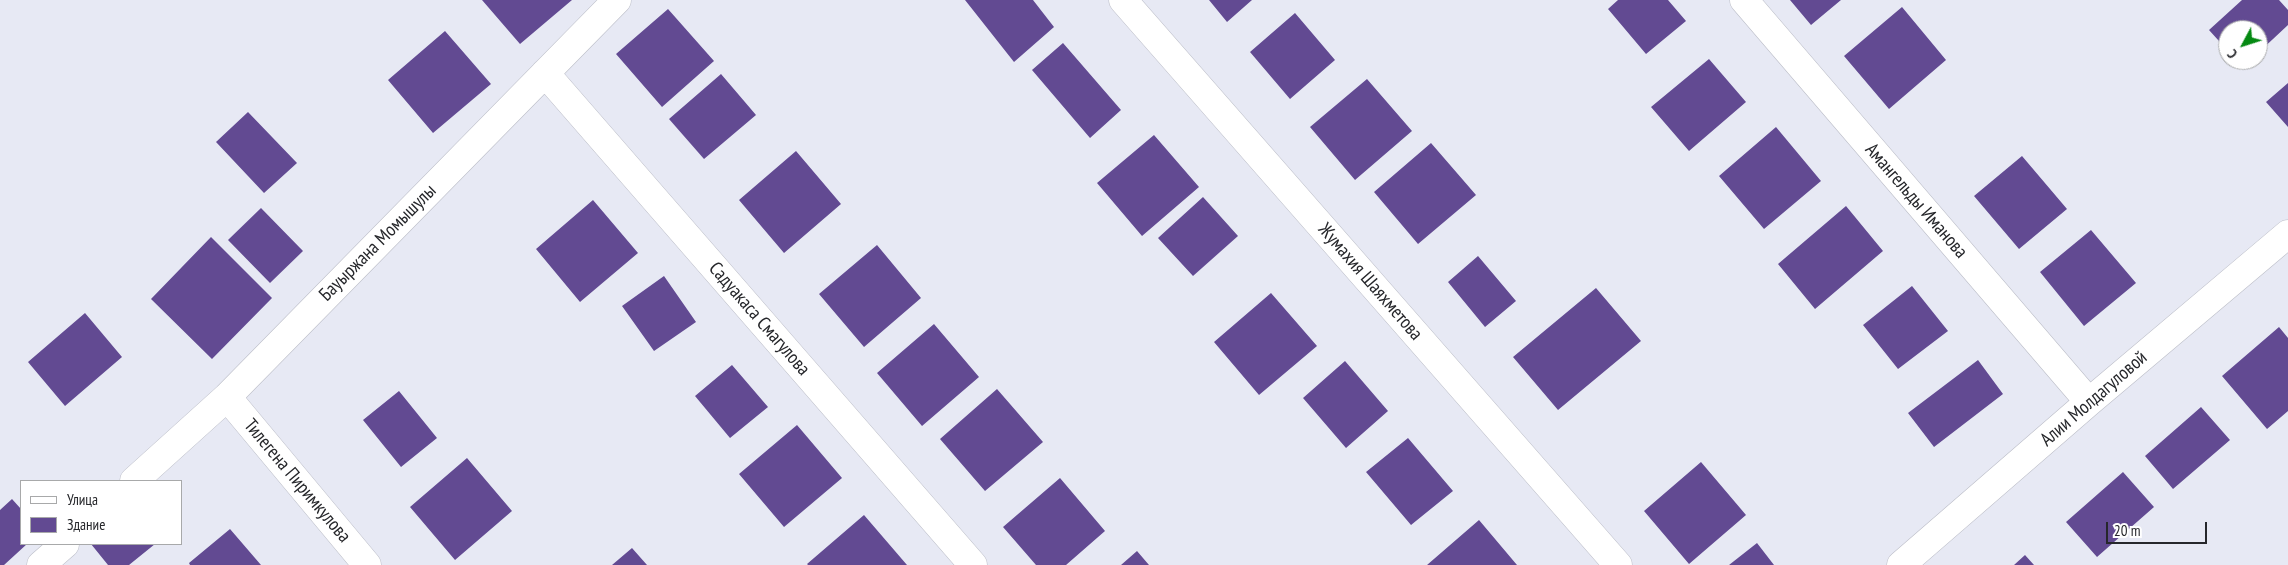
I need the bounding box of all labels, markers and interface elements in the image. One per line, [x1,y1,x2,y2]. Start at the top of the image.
north arrow [2218,20,2268,70]
text: С [2223,46,2241,62]
street label: Амангельды Иманова [1860,139,1972,263]
street label: Бауыржана Момышулы [315,180,441,306]
street label: Жумахия Шаяхметова [1313,219,1427,345]
street label: Садуакаса Смагулова [704,258,814,380]
street label: Алии Молдагуловой [2036,346,2152,452]
street label: Тилегена Пиримкулова [239,415,355,547]
legend [20,480,182,545]
text: Улица [67,490,98,509]
scale bar [2108,512,2209,544]
text: Здание [67,515,105,534]
text: 20 m [2114,521,2140,540]

